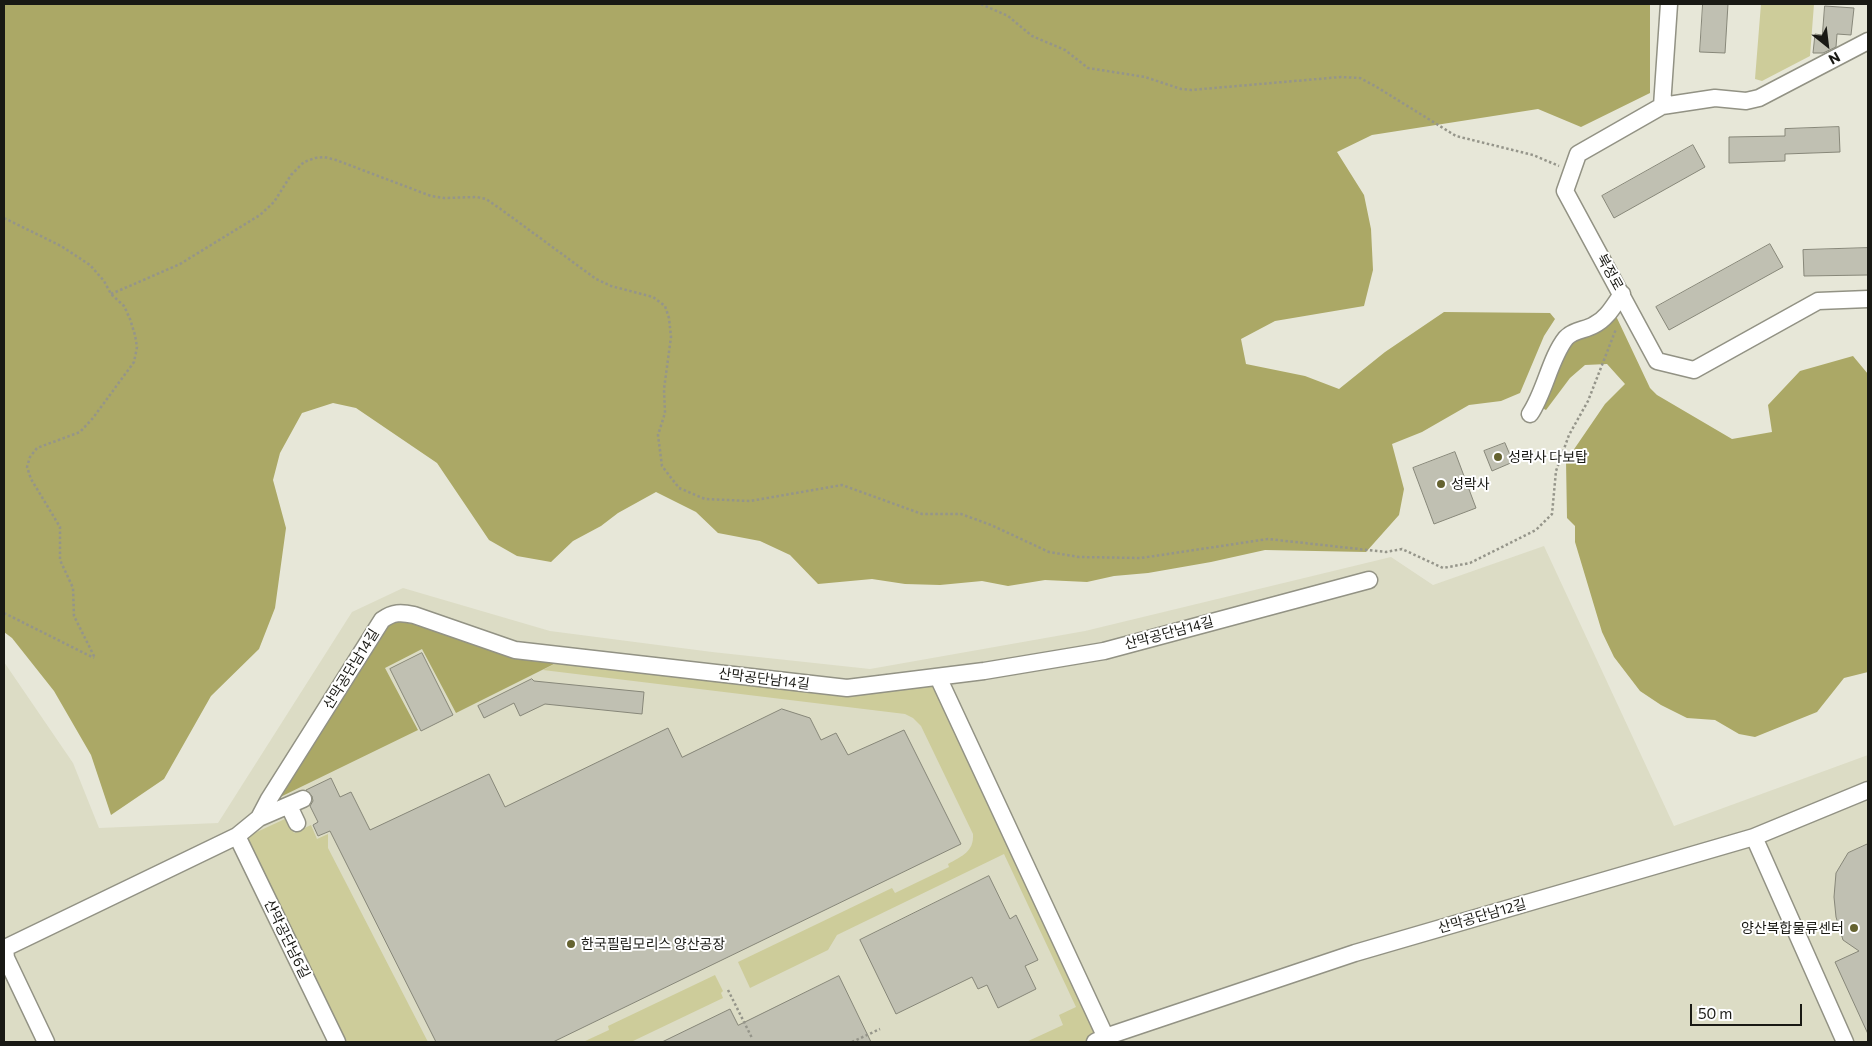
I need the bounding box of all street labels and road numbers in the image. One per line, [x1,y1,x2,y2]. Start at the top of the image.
street label: 북정로 [1593,251,1627,293]
street label: 산막공단남14길 [1123,613,1215,653]
street label: 산막공단남14길 [320,626,382,712]
street label: 산막공단남14길 [717,665,811,693]
street label: 산막공단남12길 [1436,895,1528,937]
street label: 산막공단남6길 [261,897,313,981]

